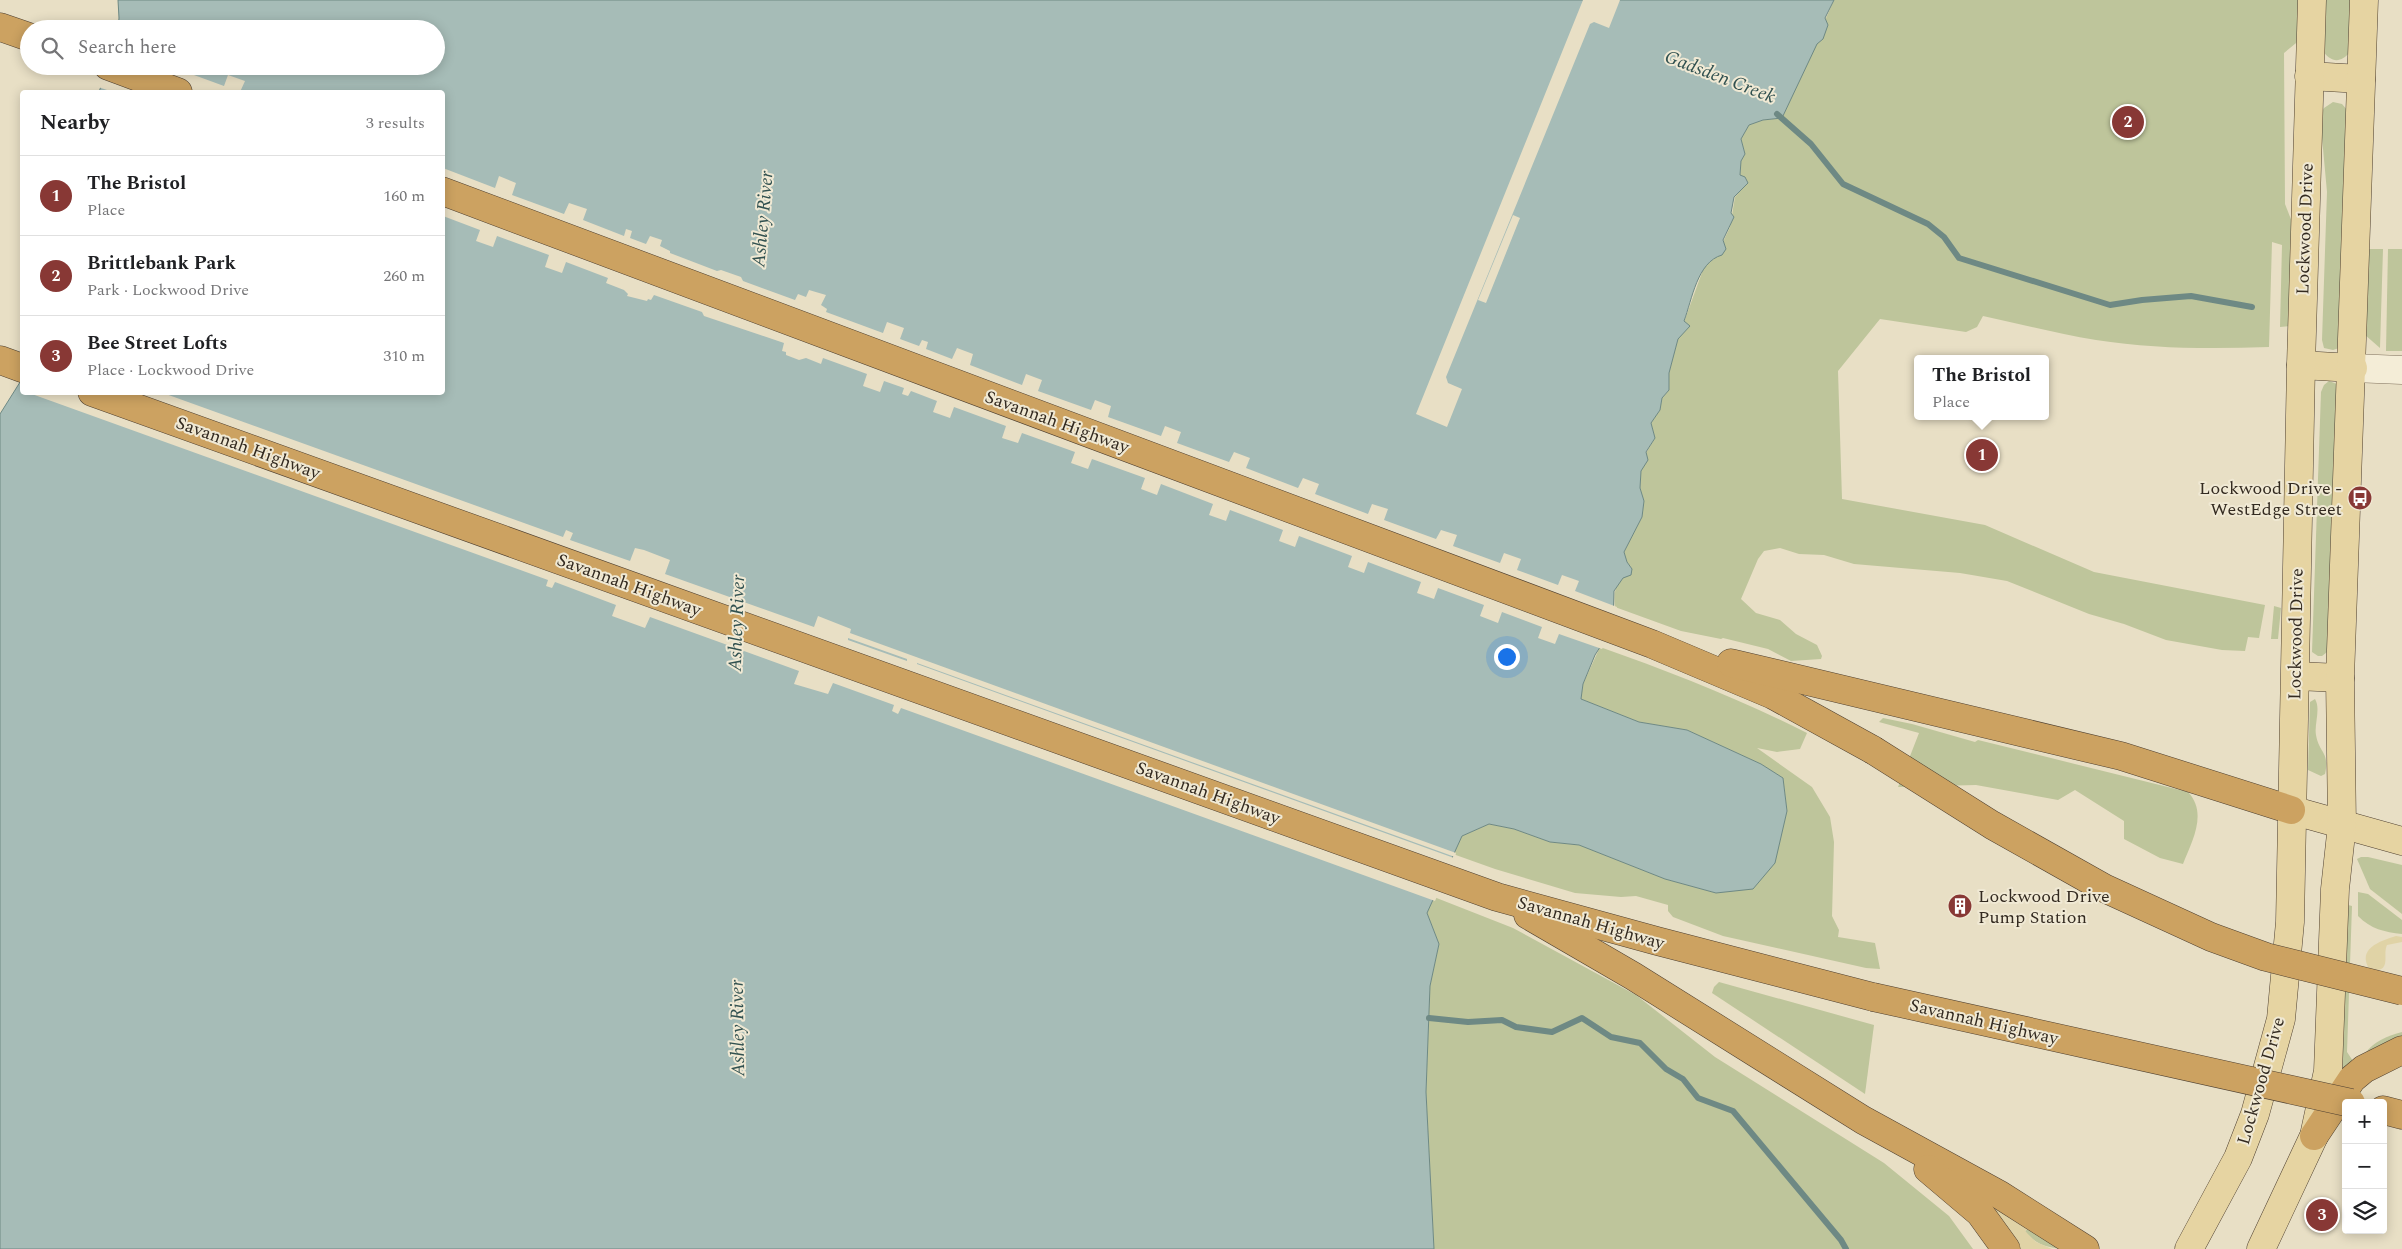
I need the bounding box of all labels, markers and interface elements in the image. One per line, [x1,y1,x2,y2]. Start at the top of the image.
search box [20,20,445,75]
text: Search here [78,33,177,62]
icon: search [38,34,66,62]
water label: Gadsden Creek [1660,43,1780,112]
pin: 2 [2112,103,2144,141]
text: Nearby [40,107,110,139]
text: 3 results [366,111,425,135]
street label: Lockwood Drive [2289,163,2321,295]
text: The Bristol [87,169,186,198]
water label: Ashley River [744,169,782,269]
text: 1 [52,184,60,208]
text: 160 m [383,184,425,208]
text: Place [87,198,125,222]
text: Brittlebank Park [87,249,236,278]
text: 2 [52,264,60,288]
text: 260 m [383,264,425,288]
text: Park · Lockwood Drive [87,278,249,302]
text: Bee Street Lofts [87,329,227,358]
text: 3 [52,344,60,368]
text: 310 m [383,344,425,368]
popup [1914,355,2049,420]
text: Place · Lockwood Drive [87,358,254,382]
text: The Bristol [1932,361,2031,390]
street label: Savannah Highway [981,383,1134,461]
text: Place [1932,390,1970,414]
street label: Savannah Highway [172,409,325,487]
pin: 1 [1966,436,1998,474]
place label: Lockwood Drive - WestEdge Street [2199,475,2342,523]
bus stop icon: Lockwood Drive - WestEdge Street [2347,485,2373,511]
street label: Savannah Highway [553,546,706,624]
street label: Lockwood Drive [2281,568,2311,700]
water label: Ashley River [721,574,753,673]
your location [1494,644,1520,670]
street label: Savannah Highway [1132,754,1285,832]
place label: Lockwood Drive Pump Station [1978,883,2110,931]
street label: Savannah Highway [1514,889,1669,957]
building icon: Lockwood Drive Pump Station [1947,893,1973,919]
water label: Ashley River [723,979,753,1078]
street label: Savannah Highway [1907,992,2062,1053]
street label: Lockwood Drive [2230,1014,2292,1148]
map controls [2342,1099,2387,1234]
button: + [2342,1099,2387,1144]
button: − [2342,1144,2387,1189]
button: layers [2342,1189,2387,1234]
pin: 3 [2306,1196,2338,1234]

